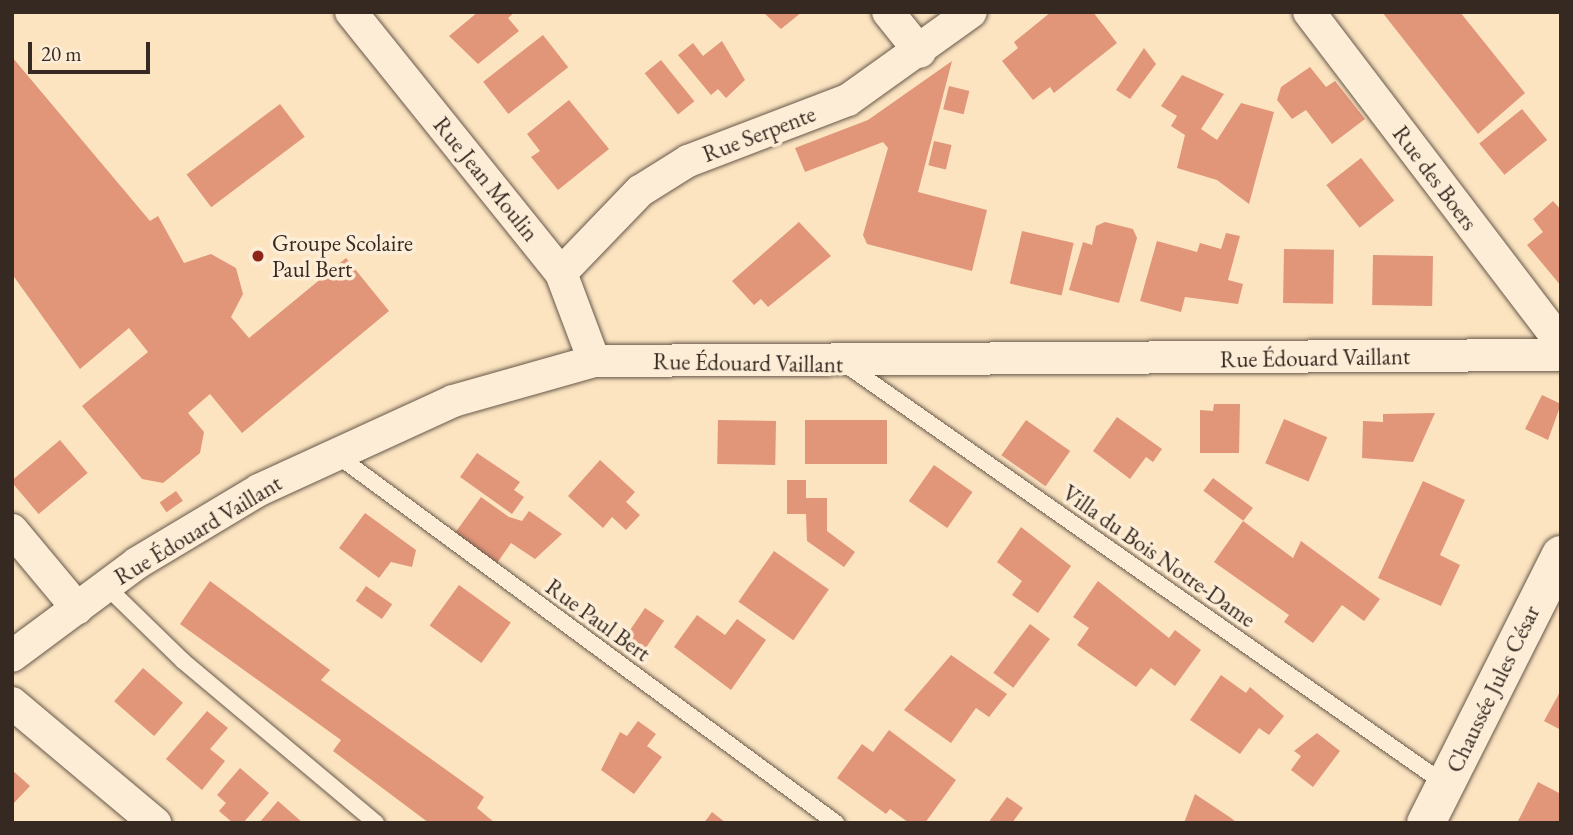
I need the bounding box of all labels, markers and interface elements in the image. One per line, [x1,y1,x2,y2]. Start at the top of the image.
scale bar [32,28,154,72]
text: 20 m [41,40,82,67]
street label: Rue Serpente [699,100,819,168]
street label: Rue Jean Moulin [427,111,545,247]
street label: Rue des Boers [1387,120,1483,236]
place label: Groupe Scolaire Paul Bert [272,229,413,283]
marker: Groupe Scolaire Paul Bert [250,248,266,264]
street label: Rue Édouard Vaillant [1220,343,1410,373]
street label: Rue Édouard Vaillant [653,348,843,378]
street label: Rue Édouard Vaillant [109,469,287,591]
street label: Villa du Bois Notre-Dame [1057,479,1261,633]
street label: Rue Paul Bert [540,573,656,667]
street label: Chaussée Jules César [1441,601,1545,777]

